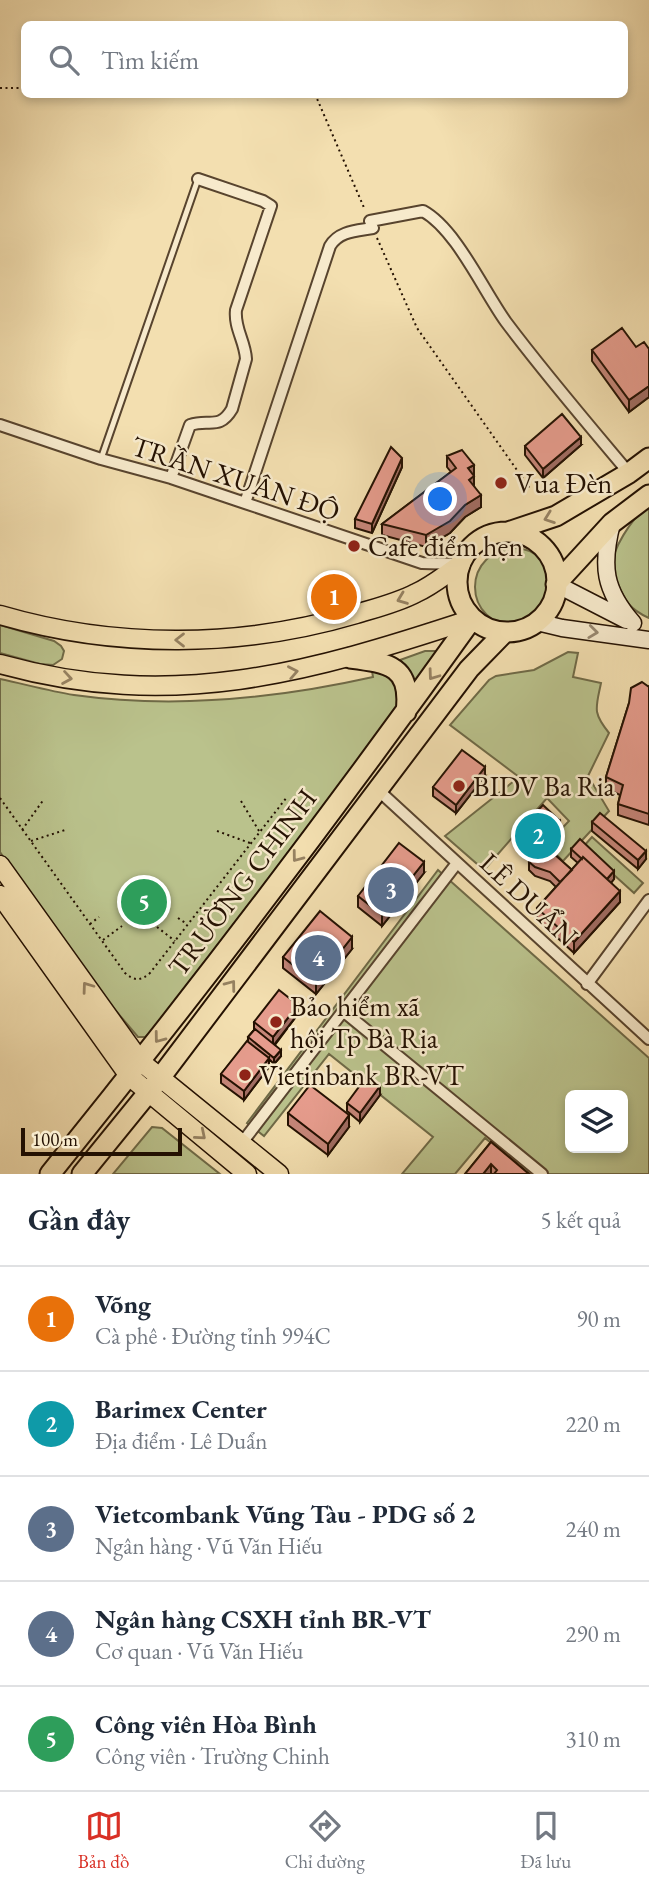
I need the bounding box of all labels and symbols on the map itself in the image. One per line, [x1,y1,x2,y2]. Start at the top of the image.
street label: TRẦN XUÂN ĐỘ [127,427,345,529]
place label: Vua Đèn [515,465,612,501]
marker: Vua Đèn [493,475,509,491]
your location [423,482,457,516]
one-way arrow [543,510,555,524]
place label: Cafe điểm hẹn [368,528,523,564]
marker: Cafe điểm hẹn [346,538,362,554]
pin: 1 [311,571,357,623]
one-way arrow [396,590,408,604]
one-way arrow [587,624,599,639]
one-way arrow [174,632,184,648]
one-way arrow [287,665,299,680]
one-way arrow [429,667,441,680]
one-way arrow [61,670,73,685]
place label: BIDV Ba Ria [473,768,616,804]
marker: BIDV Ba Ria [451,778,467,794]
street label: TRƯỜNG CHINH [160,781,324,983]
pin: 2 [515,810,561,862]
street label: LÊ DUẨN [472,845,586,953]
one-way arrow [292,849,305,862]
pin: 3 [368,864,414,916]
pin: 5 [121,876,167,928]
pin: 4 [295,932,341,984]
one-way arrow [223,980,235,992]
one-way arrow [83,982,95,995]
place label: Bảo hiểm xã hội Tp Bà Rịa [290,988,439,1056]
marker: Bảo hiểm xã hội Tp Bà Rịa [268,1014,284,1030]
one-way arrow [154,1030,167,1043]
place label: Vietinbank BR-VT [259,1057,464,1093]
marker: Vietinbank BR-VT [237,1067,253,1083]
scale bar [21,1125,182,1157]
one-way arrow [193,1127,205,1140]

